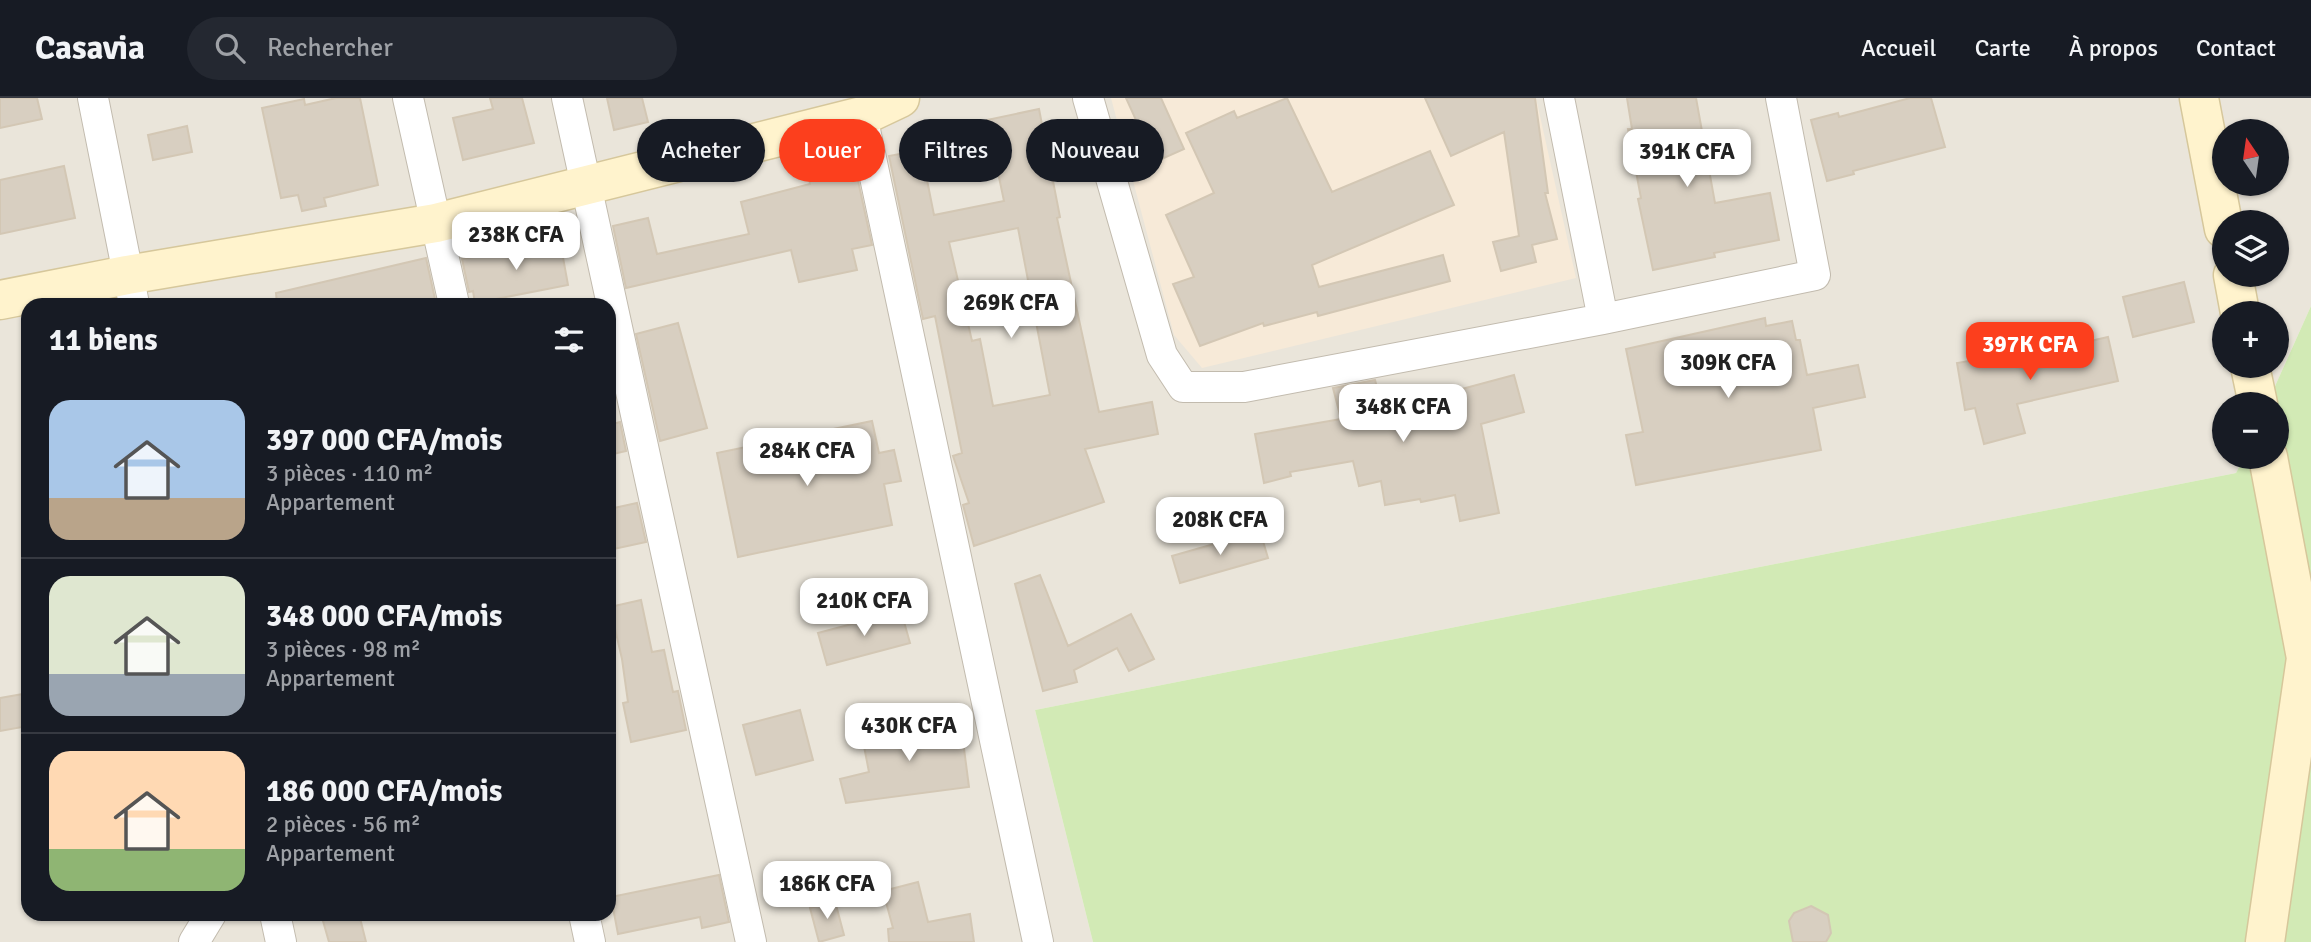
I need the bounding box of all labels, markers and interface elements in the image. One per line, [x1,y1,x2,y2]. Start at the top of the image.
search box [187,17,677,80]
text: Casavia [35,28,145,69]
icon: search [211,29,249,67]
text: Rechercher [267,32,393,64]
text: Accueil [1861,33,1937,63]
text: Carte [1975,33,2031,63]
text: À propos [2069,33,2158,63]
text: Contact [2196,33,2276,63]
chip: Acheter [637,119,765,182]
chip: Louer [779,119,885,182]
chip: Filtres [899,119,1012,182]
chip: Nouveau [1026,119,1164,182]
north arrow [2212,119,2289,196]
map controls [2212,119,2289,469]
pin: 391K CFA [1615,130,1759,189]
text: 391K CFA [1639,137,1735,166]
button: layers [2212,210,2289,287]
pin: 238K CFA [444,212,588,272]
text: 238K CFA [468,220,564,249]
pin: 269K CFA [939,280,1083,340]
text: 269K CFA [963,288,1059,317]
button: + [2212,301,2289,378]
icon: filters [550,321,588,359]
text: 11 biens [49,322,158,359]
pin: 397K CFA [1958,322,2102,382]
text: 397K CFA [1982,330,2078,359]
pin: 309K CFA [1656,341,1800,400]
text: 309K CFA [1680,348,1776,377]
pin: 348K CFA [1331,384,1475,444]
text: 348K CFA [1355,392,1451,421]
button: − [2212,392,2289,469]
text: 397 000 CFA/mois [266,422,502,459]
icon: home [105,428,189,512]
pin: 284K CFA [735,428,879,488]
text: 284K CFA [759,436,855,465]
text: 3 pièces · 110 m² [266,459,433,488]
text: Appartement [266,488,395,517]
pin: 208K CFA [1148,498,1292,557]
text: 208K CFA [1172,505,1268,534]
pin: 210K CFA [792,578,936,638]
text: 210K CFA [816,586,912,615]
text: 348 000 CFA/mois [266,598,502,635]
icon: home [105,604,189,688]
text: 3 pièces · 98 m² [266,635,421,664]
text: Appartement [266,664,395,693]
pin: 430K CFA [837,704,981,763]
text: 430K CFA [861,711,957,740]
text: 186 000 CFA/mois [266,773,502,810]
icon: home [105,779,189,863]
text: 2 pièces · 56 m² [266,810,421,839]
text: Appartement [266,839,395,868]
pin: 186K CFA [755,862,899,921]
text: 186K CFA [779,869,875,898]

